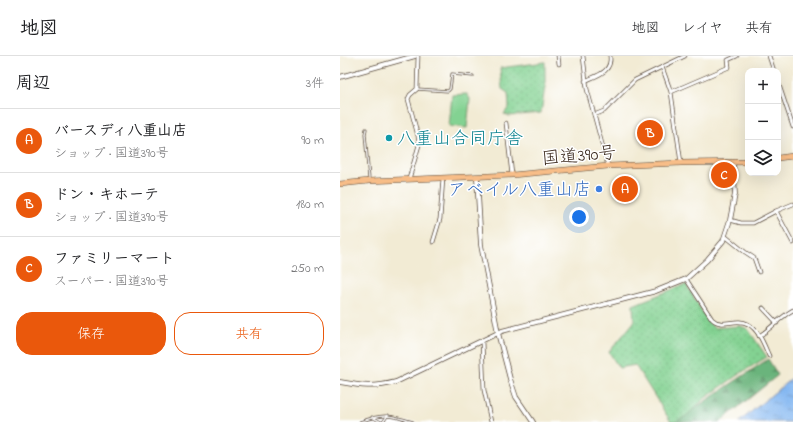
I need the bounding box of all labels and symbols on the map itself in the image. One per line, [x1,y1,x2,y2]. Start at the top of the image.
pin: B [637,118,663,148]
place label: 八重山合同庁舎 [397,127,523,153]
marker: 八重山合同庁舎 [384,133,394,143]
street label: 国道390号 [541,141,617,173]
pin: C [711,160,737,190]
pin: A [612,174,638,204]
place label: アベイル八重山店 [448,178,591,204]
marker: アベイル八重山店 [594,184,604,194]
your location [569,207,589,227]

